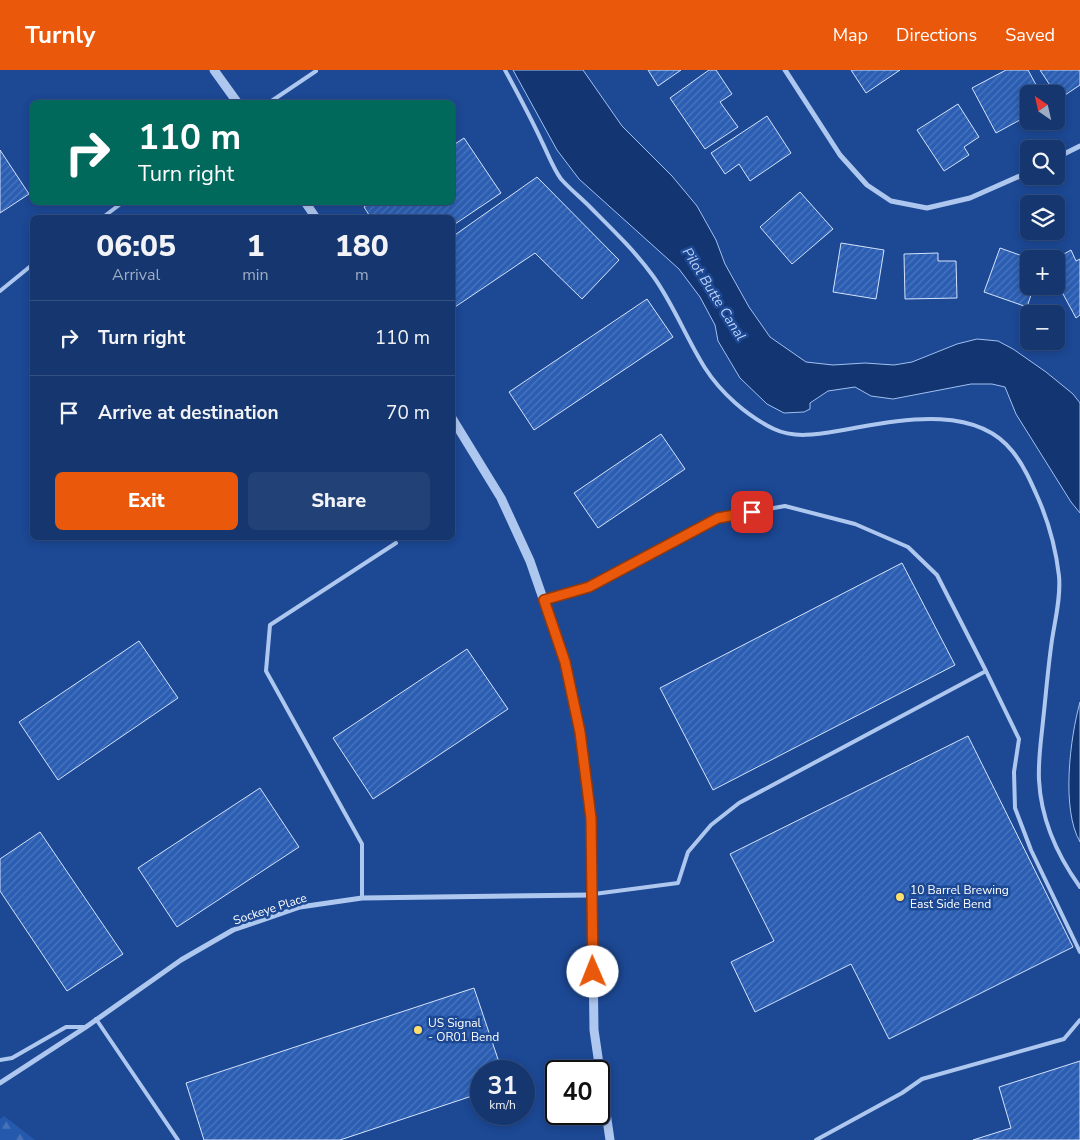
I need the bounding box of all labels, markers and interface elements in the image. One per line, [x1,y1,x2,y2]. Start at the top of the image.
text: Turnly [25,19,95,51]
text: Map [833,23,868,47]
text: Directions [896,23,977,47]
text: Saved [1005,23,1055,47]
north arrow [1020,85,1065,130]
map controls [1020,85,1065,350]
text: 110 m [138,114,241,161]
icon: right [55,120,120,185]
button: search [1020,140,1065,185]
text: Turn right [138,159,234,189]
button: layers [1020,195,1065,240]
text: 06:05 [96,226,176,267]
text: 1 [246,226,264,267]
text: 180 [335,226,389,267]
water label: Pilot Butte Canal [678,244,750,344]
button: + [1020,250,1065,295]
text: Arrival [112,264,160,286]
text: min [242,264,269,286]
text: m [355,264,369,286]
button: − [1020,305,1065,350]
icon: right [55,324,83,352]
text: Turn right [98,325,185,351]
text: 110 m [375,325,430,351]
icon: arrive [55,399,83,427]
text: Arrive at destination [98,400,279,426]
text: 70 m [386,400,430,426]
button: Exit [55,472,238,530]
button: Share [248,472,430,530]
pin [731,491,773,533]
icon: arrive [738,498,766,526]
place label: 10 Barrel Brewing East Side Bend [910,882,1009,912]
street label: Sockeye Place [231,890,309,928]
marker: 10 Barrel Brewing East Side Bend [894,891,906,903]
position arrow [566,945,618,997]
place label: US Signal - OR01 Bend [428,1015,499,1045]
marker: US Signal - OR01 Bend [412,1024,424,1036]
speed limit sign: 40 [545,1060,610,1125]
text: 31 [487,1069,518,1103]
text: km/h [489,1097,516,1113]

